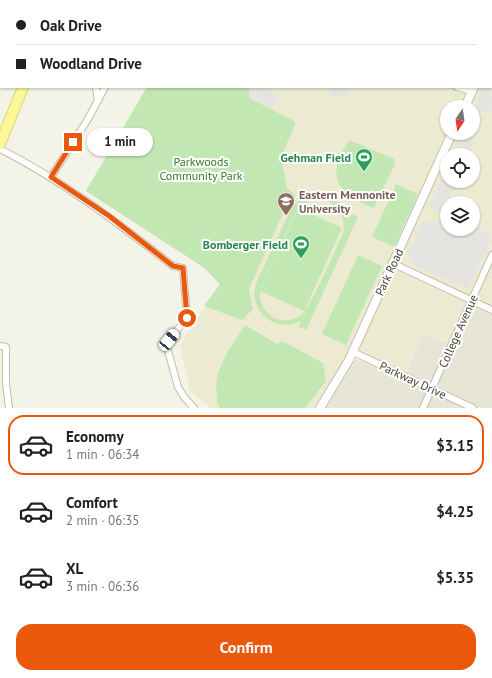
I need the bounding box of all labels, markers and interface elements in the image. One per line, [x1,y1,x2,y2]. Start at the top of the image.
text: Oak Drive [40,16,102,35]
text: Woodland Drive [40,54,142,73]
north arrow [440,100,480,140]
map controls [440,100,480,236]
callout: 1 min [87,128,153,156]
route end [64,133,82,151]
text: 1 min [104,133,136,150]
sports icon: Gehman Field [354,147,374,172]
button: locate [440,148,480,188]
place label: Gehman Field [280,150,351,165]
park label: Parkwoods Community Park [159,154,243,183]
place label: Eastern Mennonite University [299,187,396,216]
school or university icon: Eastern Mennonite University [276,191,296,216]
button: layers [440,196,480,236]
sports icon: Bomberger Field [291,234,311,259]
place label: Bomberger Field [203,237,288,252]
street label: Park Road [372,246,406,298]
street label: College Avenue [435,292,481,370]
route start [178,309,196,327]
car [157,327,181,353]
street label: Parkway Drive [377,358,449,402]
icon: car [18,427,54,463]
text: Economy [66,427,124,446]
text: $3.15 [436,436,474,455]
text: 1 min · 06:34 [66,446,139,463]
icon: car [18,493,54,529]
text: Comfort [66,493,118,512]
text: $4.25 [436,502,474,521]
text: 2 min · 06:35 [66,512,139,529]
icon: car [18,559,54,595]
text: XL [66,559,83,578]
text: $5.35 [436,568,474,587]
text: 3 min · 06:36 [66,578,139,595]
button: Confirm [16,624,476,670]

